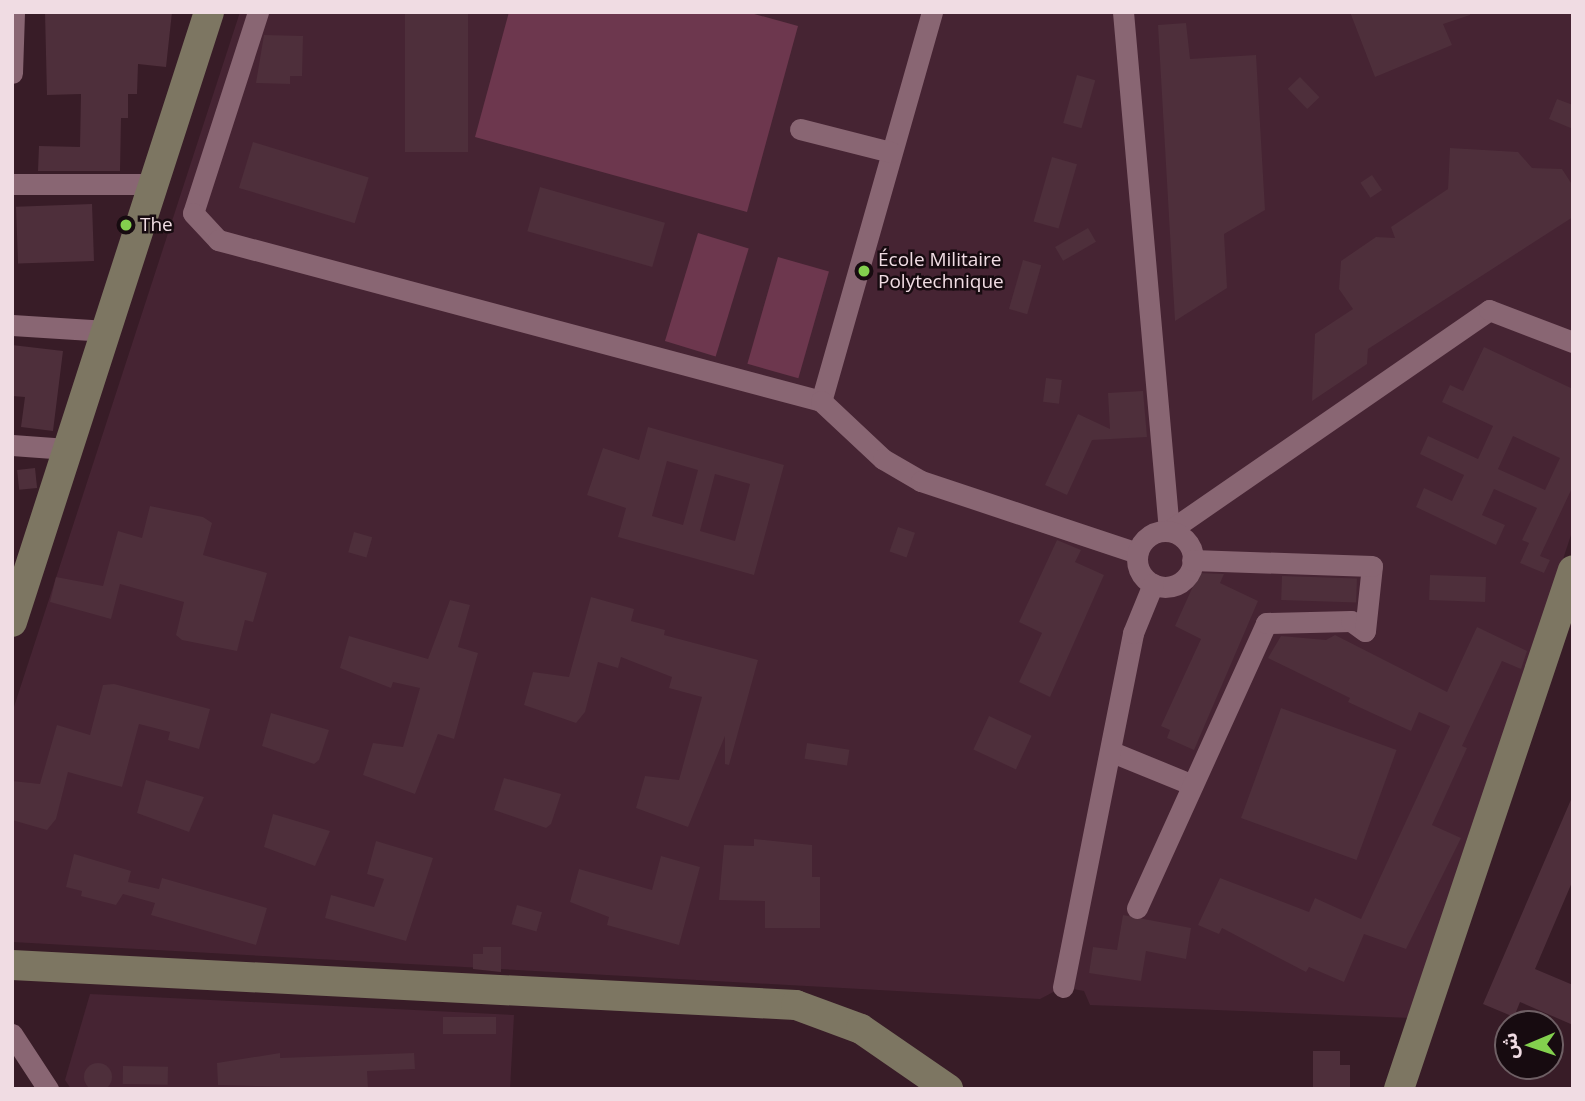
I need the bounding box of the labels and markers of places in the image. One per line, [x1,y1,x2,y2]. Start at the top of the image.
place label: The [140,214,173,236]
marker: The [118,217,134,233]
place label: École Militaire Polytechnique [878,249,1004,293]
marker: École Militaire Polytechnique [856,263,872,279]

